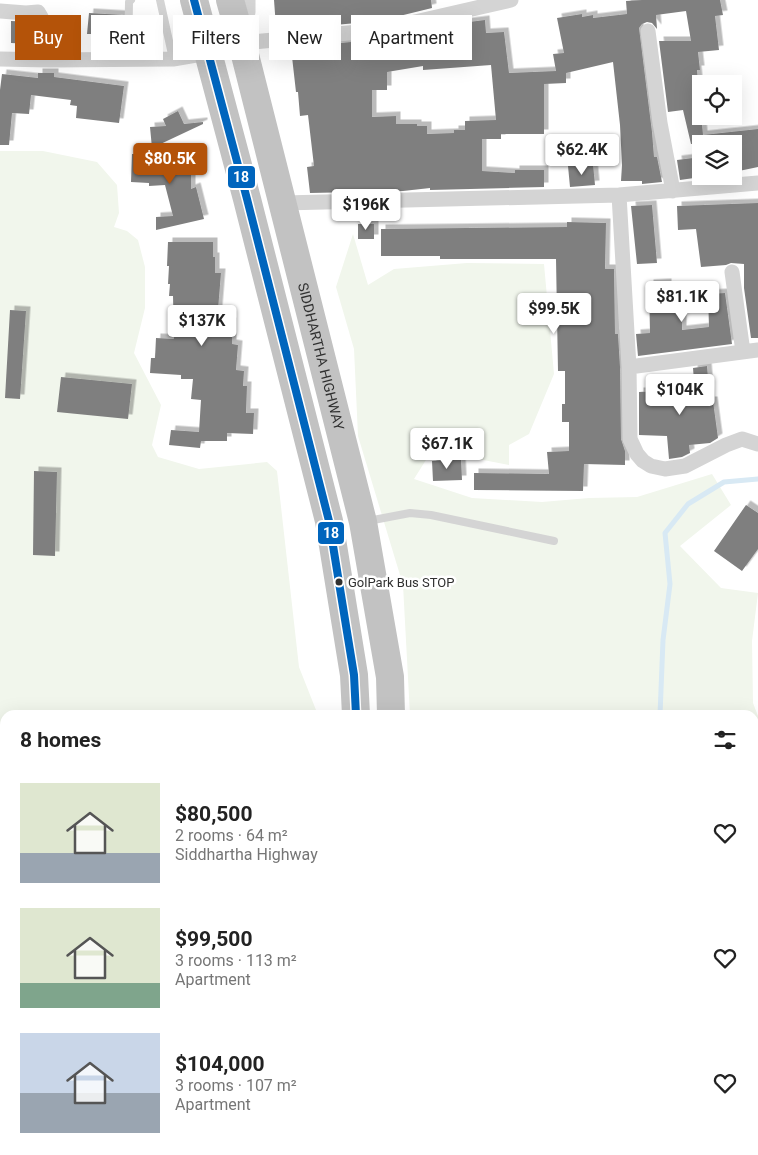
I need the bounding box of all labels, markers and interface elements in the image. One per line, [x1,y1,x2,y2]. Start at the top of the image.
chip: Buy [15,15,81,60]
chip: Rent [91,15,163,60]
chip: Filters [173,15,259,60]
chip: New [269,15,341,60]
chip: Apartment [351,15,472,60]
map controls [692,75,742,185]
button: locate [692,75,742,125]
pin: $62.4K [541,134,623,176]
button: layers [692,135,742,185]
text: $62.4K [556,140,608,159]
pin: $80.5K [129,142,211,185]
text: $80.5K [144,149,196,168]
line badge: 18 [227,165,256,189]
text: 18 [233,169,249,185]
pin: $196K [331,188,401,231]
text: $196K [343,195,389,214]
pin: $81.1K [641,280,723,323]
street label: SIDDHARTHA HIGHWAY [295,281,348,432]
text: $81.1K [656,287,708,306]
pin: $99.5K [513,292,595,335]
text: $99.5K [528,299,580,318]
pin: $137K [167,304,237,347]
text: $137K [179,311,225,330]
pin: $104K [645,374,715,416]
text: $104K [657,380,703,399]
pin: $67.1K [406,428,488,470]
text: $67.1K [421,434,473,453]
line badge: 18 [317,521,345,545]
text: 18 [323,525,339,541]
place label: GolPark Bus STOP [348,575,455,590]
marker: GolPark Bus STOP [334,577,344,587]
icon: filters [711,726,739,754]
text: 8 homes [20,728,101,752]
text: $80,500 [175,802,252,826]
icon: home [60,803,120,863]
icon: heart [711,819,739,847]
text: 2 rooms · 64 m² [175,826,288,845]
text: Siddhartha Highway [175,845,318,864]
text: $99,500 [175,927,252,951]
icon: home [60,928,120,988]
icon: heart [711,944,739,972]
text: 3 rooms · 113 m² [175,951,297,970]
text: Apartment [175,970,251,989]
text: $104,000 [175,1052,265,1076]
icon: home [60,1053,120,1113]
icon: heart [711,1069,739,1097]
text: 3 rooms · 107 m² [175,1076,297,1095]
text: Apartment [175,1095,251,1114]

